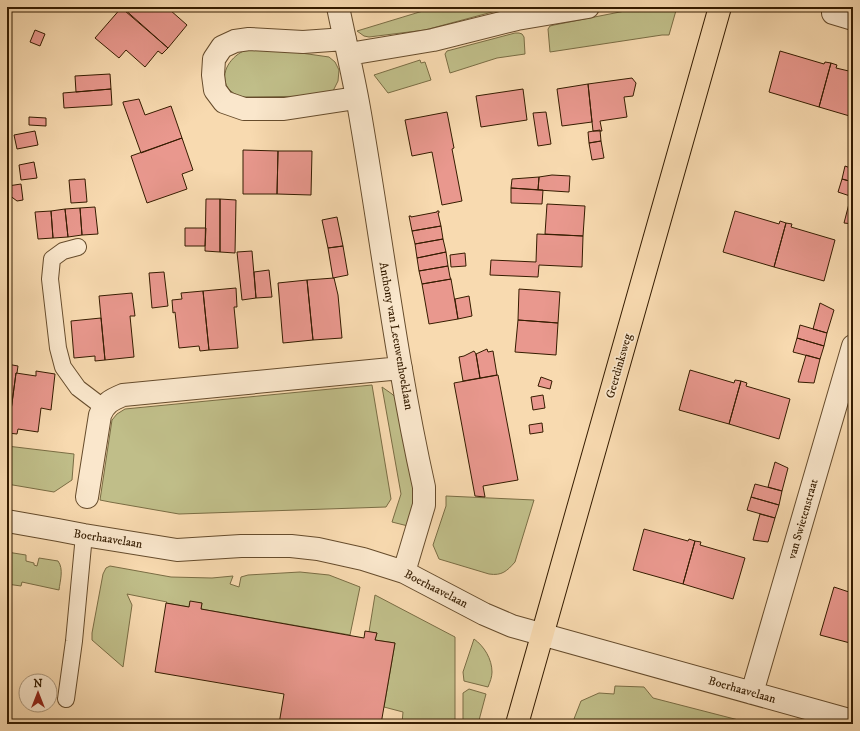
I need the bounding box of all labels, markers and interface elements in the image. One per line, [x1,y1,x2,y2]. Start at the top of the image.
street label: Anthony van Leeuwenhoeklaan [376,261,417,412]
street label: Geerdinksweg [603,332,635,400]
street label: van Swietenstraat [784,477,822,562]
street label: Boerhaavelaan [72,526,144,552]
street label: Boerhaavelaan [402,567,471,612]
north arrow [18,673,58,713]
street label: Boerhaavelaan [707,673,778,707]
text: N [33,677,43,691]

